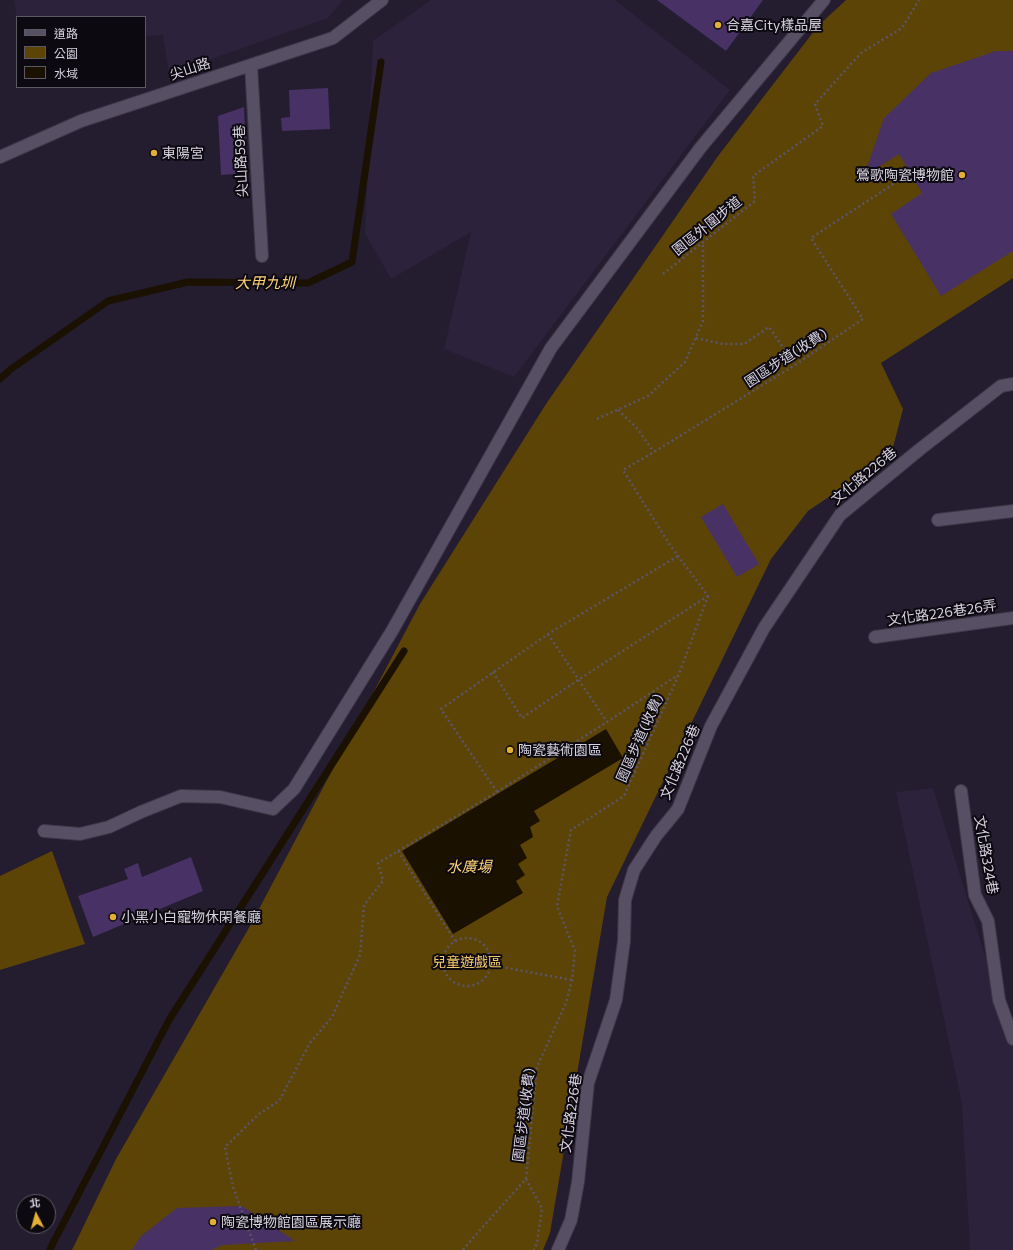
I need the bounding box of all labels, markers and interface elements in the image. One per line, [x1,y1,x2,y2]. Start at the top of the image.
legend [16,16,146,88]
place label: 合嘉City樣品屋 [726,17,822,33]
marker: 合嘉City樣品屋 [713,20,723,30]
text: 道路 [54,26,78,40]
text: 公園 [54,46,78,60]
street label: 尖山路 [167,55,213,83]
text: 水域 [54,66,78,80]
street label: 尖山路59巷 [231,124,251,198]
place label: 東陽宮 [162,145,204,161]
marker: 東陽宮 [149,148,159,158]
place label: 鶯歌陶瓷博物館 [856,167,954,183]
marker: 鶯歌陶瓷博物館 [957,170,967,180]
street label: 園區外圍步道 [669,193,745,259]
water label: 大甲九圳 [235,274,295,292]
street label: 園區步道(收費) [742,325,830,391]
street label: 文化路226巷 [828,444,900,508]
street label: 文化路226巷26弄 [886,597,998,629]
street label: 園區步道(收費) [613,691,667,785]
street label: 文化路226巷 [657,722,703,802]
place label: 陶瓷藝術園區 [518,742,602,758]
marker: 陶瓷藝術園區 [505,745,515,755]
street label: 文化路324巷 [971,814,1001,896]
water label: 水廣場 [447,858,491,876]
place label: 小黑小白寵物休閑餐廳 [121,909,261,925]
marker: 小黑小白寵物休閑餐廳 [108,912,118,922]
park label: 兒童遊戲區 [432,954,502,970]
street label: 園區步道(收費) [510,1067,538,1163]
street label: 文化路226巷 [557,1072,585,1154]
north arrow [16,1194,56,1234]
text: 北 [29,1196,41,1210]
place label: 陶瓷博物館園區展示廳 [221,1214,361,1230]
marker: 陶瓷博物館園區展示廳 [208,1217,218,1227]

